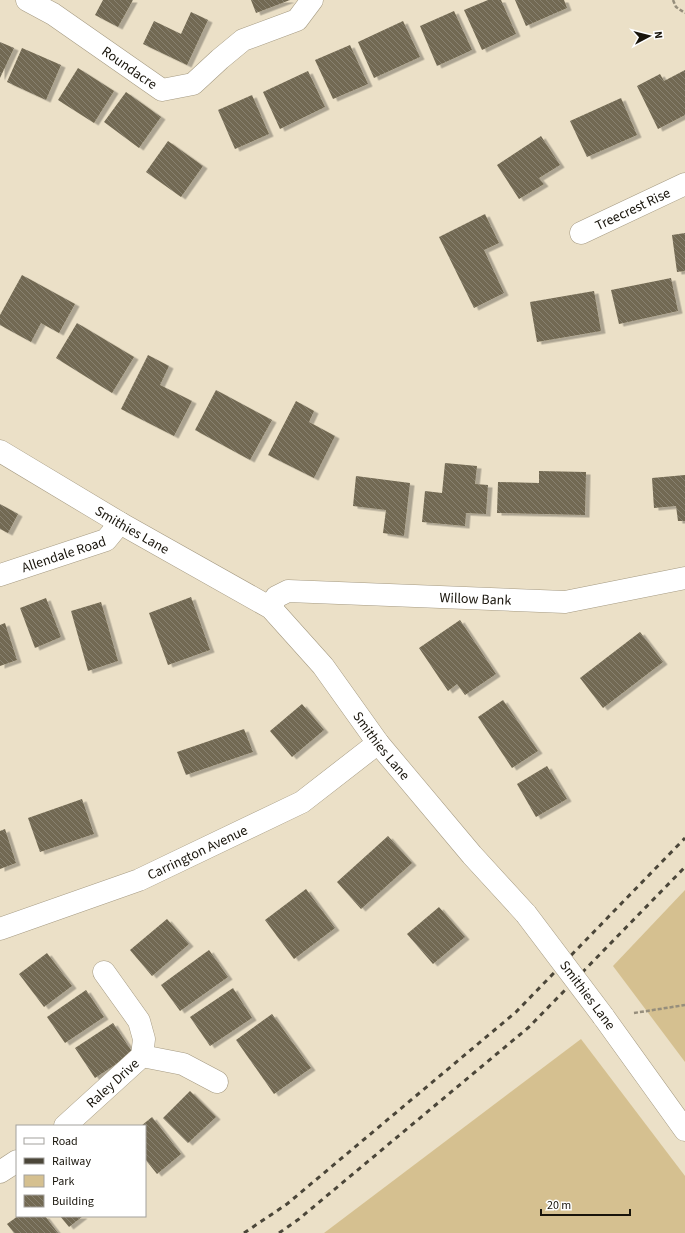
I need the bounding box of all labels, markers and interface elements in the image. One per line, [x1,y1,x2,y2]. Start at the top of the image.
north arrow [629,16,669,56]
text: N [651,30,666,39]
street label: Roundacre [97,42,161,95]
street label: Treecrest Rise [592,183,674,236]
street label: Smithies Lane [91,501,173,560]
street label: Allendale Road [19,532,109,578]
street label: Willow Bank [439,588,512,611]
street label: Smithies Lane [348,708,414,785]
street label: Carrington Avenue [144,820,251,886]
street label: Smithies Lane [554,957,620,1035]
street label: Raley Drive [82,1054,144,1113]
legend [16,1125,146,1217]
text: Road [52,1133,78,1150]
text: Railway [52,1153,91,1170]
text: Park [52,1173,74,1190]
scale bar [541,1191,630,1217]
text: Building [52,1193,94,1210]
text: 20 m [547,1197,571,1214]

